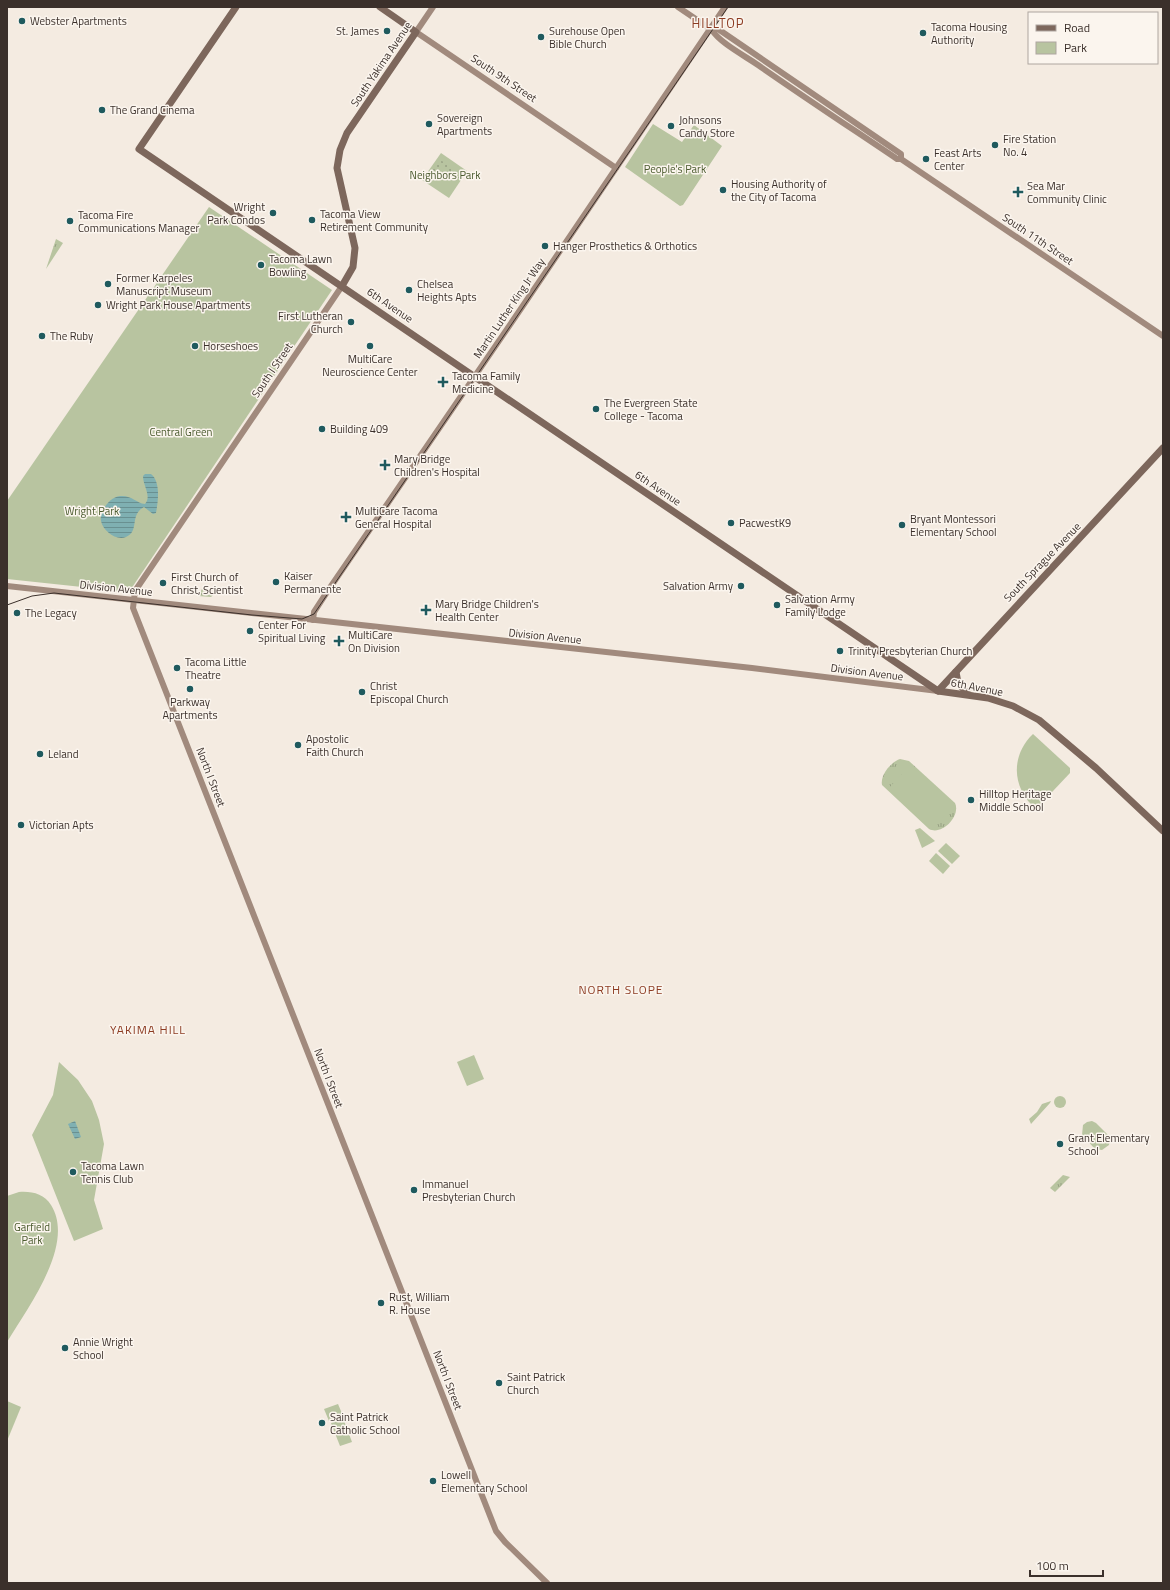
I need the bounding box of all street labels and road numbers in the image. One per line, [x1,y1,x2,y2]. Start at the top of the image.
street label: South Yakima Avenue [346,18,416,110]
street label: South 9th Street [468,50,540,106]
street label: South 11th Street [999,209,1077,269]
street label: Martin Luther King Jr Way [469,254,549,361]
street label: 6th Avenue [364,284,417,327]
street label: South I Street [248,339,296,401]
street label: 6th Avenue [632,467,685,510]
street label: South Sprague Avenue [1000,518,1084,605]
street label: Division Avenue [79,576,154,600]
street label: Division Avenue [508,624,583,648]
street label: Division Avenue [830,660,905,684]
street label: 6th Avenue [950,674,1005,700]
street label: North I Street [192,745,230,809]
street label: North I Street [310,1046,348,1110]
street label: North I Street [429,1348,467,1412]

